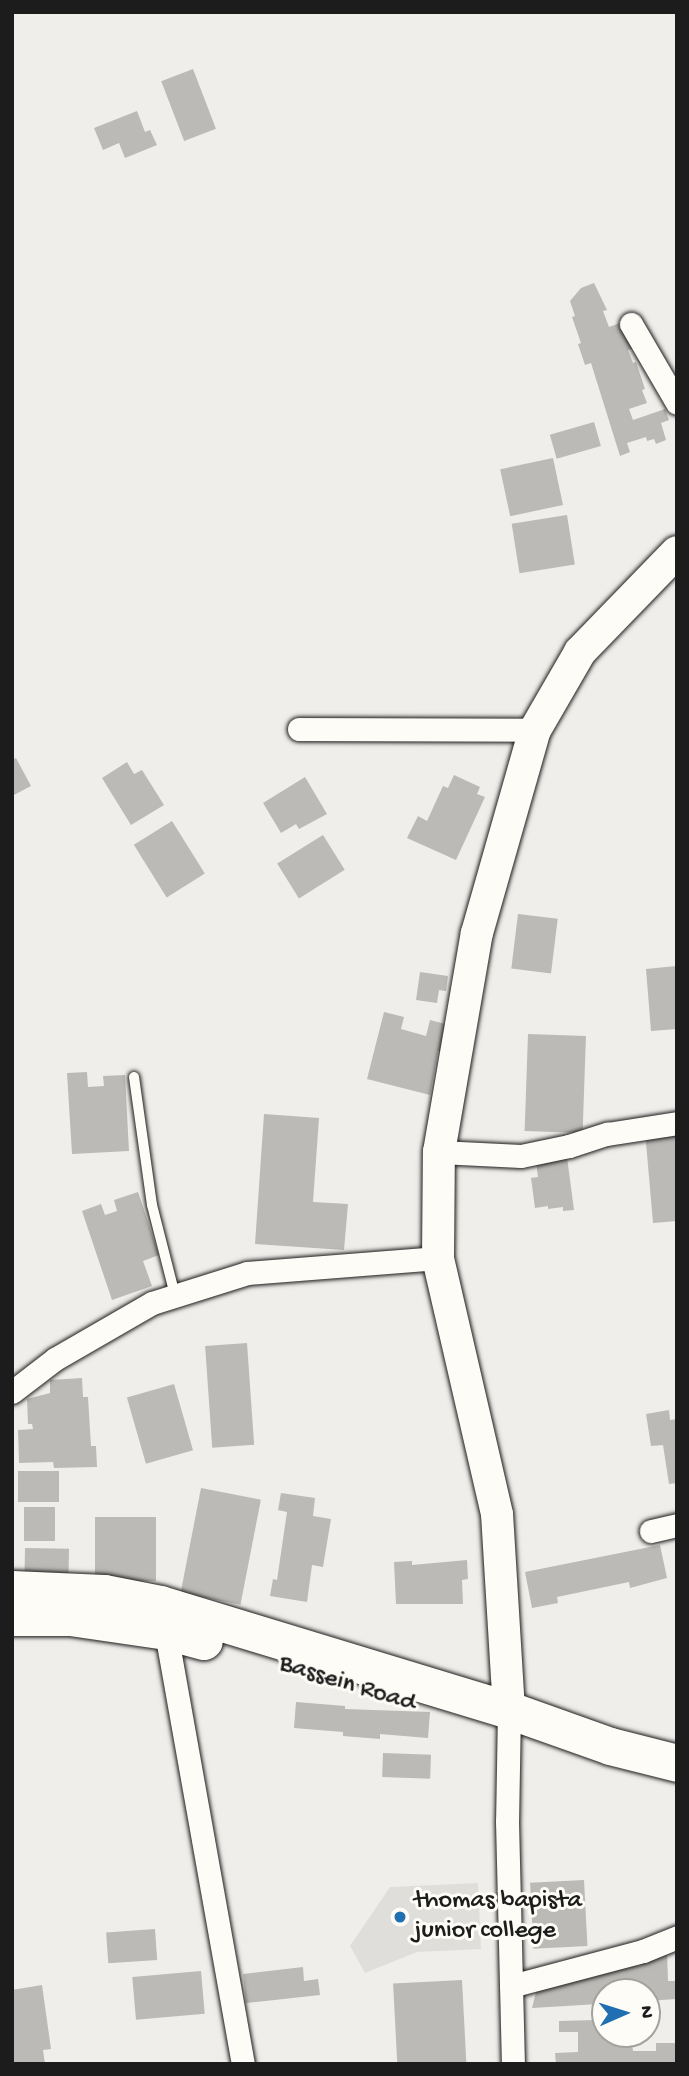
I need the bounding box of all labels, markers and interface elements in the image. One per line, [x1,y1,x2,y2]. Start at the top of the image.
street label: Bassein Road [275,1649,419,1721]
place label: thomas bapista junior college [414,1886,582,1948]
marker: thomas bapista junior college [392,1909,408,1925]
north arrow [591,1978,661,2048]
text: N [634,2005,657,2019]

